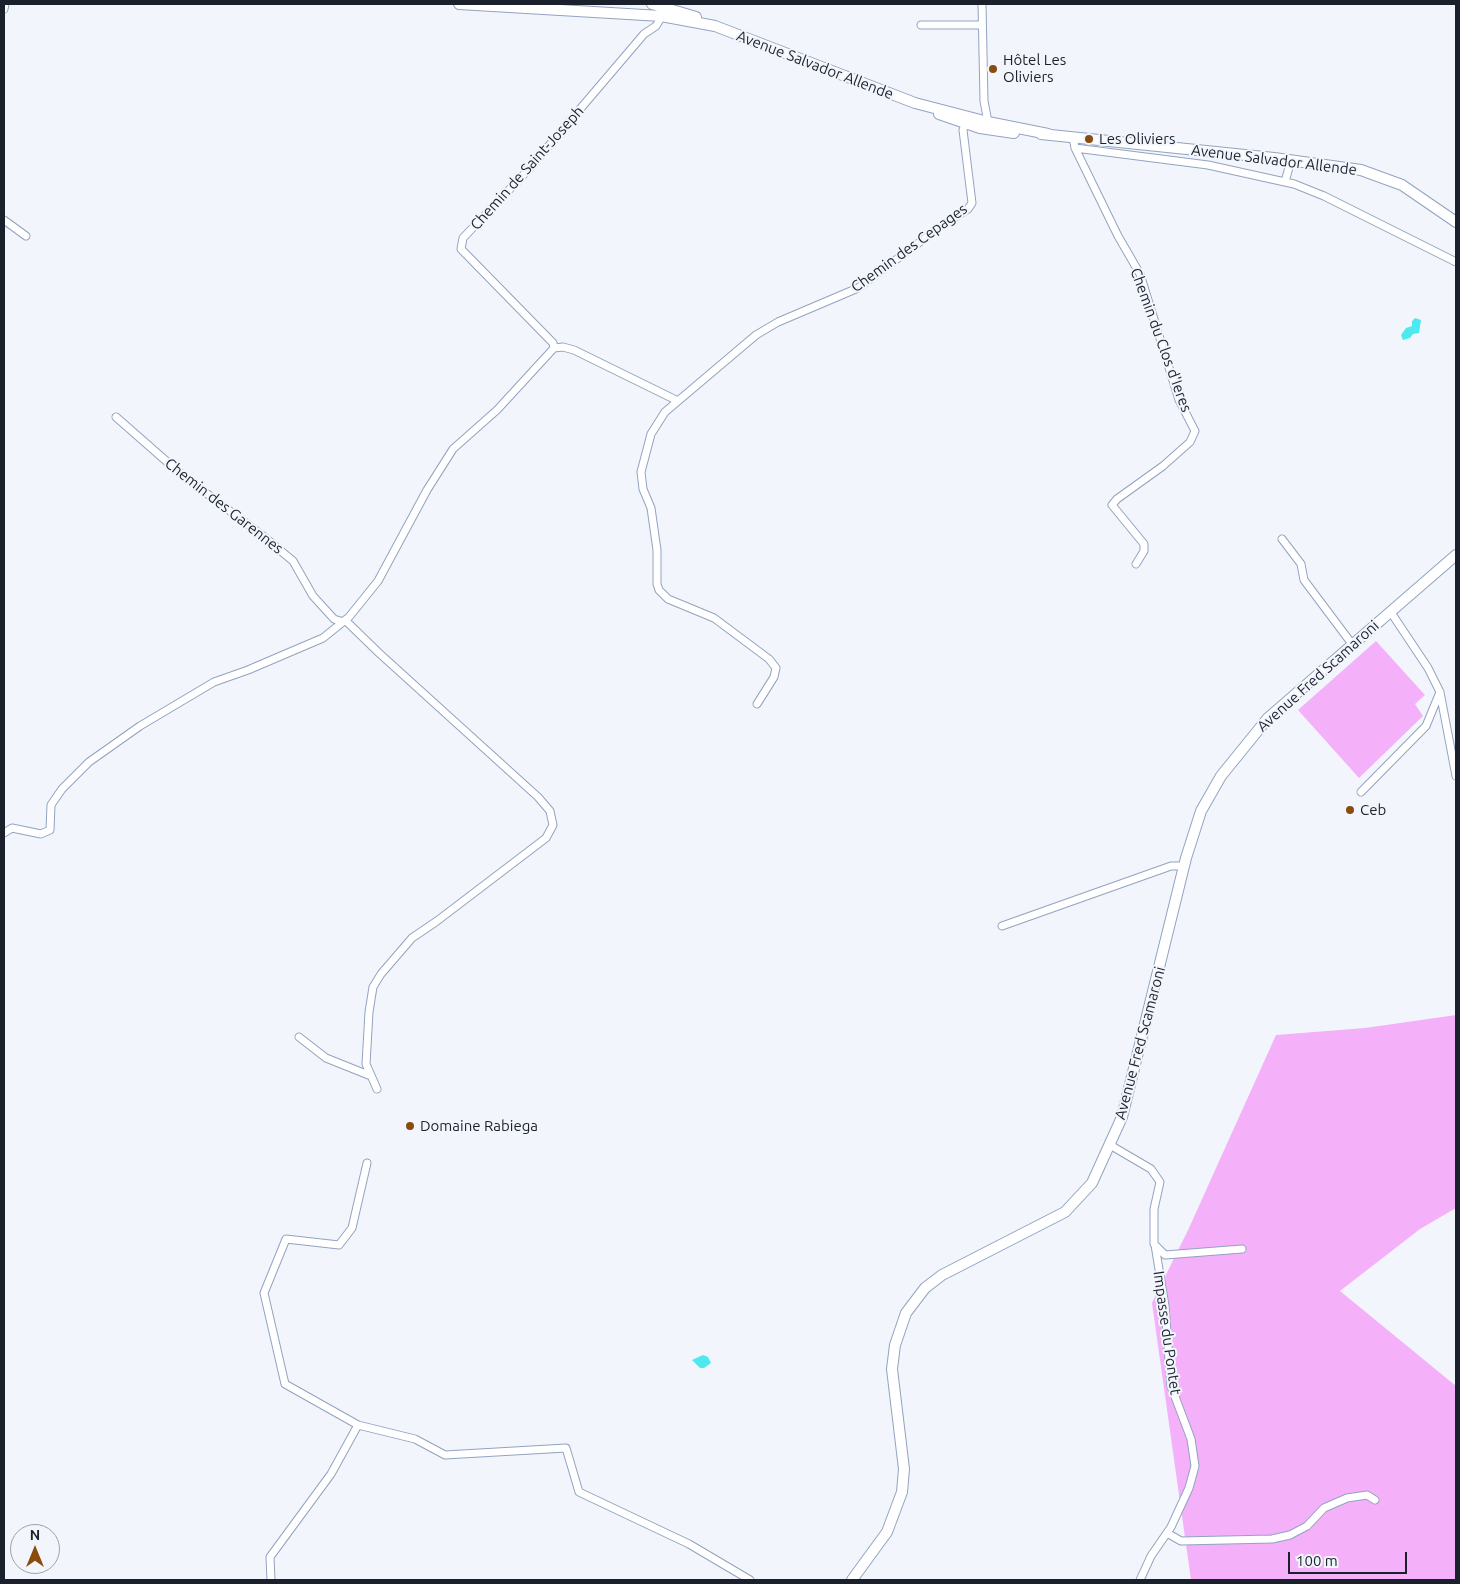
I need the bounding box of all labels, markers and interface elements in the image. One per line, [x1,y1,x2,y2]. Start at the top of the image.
street label: Avenue Salvador Allende [734,27,896,103]
place label: Hôtel Les Oliviers [1003,51,1066,86]
marker: Hôtel Les Oliviers [987,63,999,75]
street label: Chemin de Saint-Joseph [467,102,587,234]
place label: Les Oliviers [1099,130,1175,148]
marker: Les Oliviers [1083,133,1095,145]
street label: Avenue Salvador Allende [1190,141,1358,179]
street label: Chemin des Cepages [847,200,971,296]
street label: Chemin du Clos d'Ieres [1127,265,1195,415]
street label: Chemin des Garennes [161,454,287,558]
street label: Avenue Fred Scamaroni [1253,617,1383,735]
place label: Ceb [1360,801,1386,819]
marker: Ceb [1344,804,1356,816]
street label: Avenue Fred Scamaroni [1111,965,1169,1121]
place label: Domaine Rabiega [420,1117,538,1135]
marker: Domaine Rabiega [404,1120,416,1132]
street label: Impasse du Pontet [1149,1270,1185,1396]
north arrow [10,1524,60,1574]
text: N [30,1527,40,1543]
scale bar [1290,1542,1409,1574]
text: 100 m [1296,1552,1338,1569]

